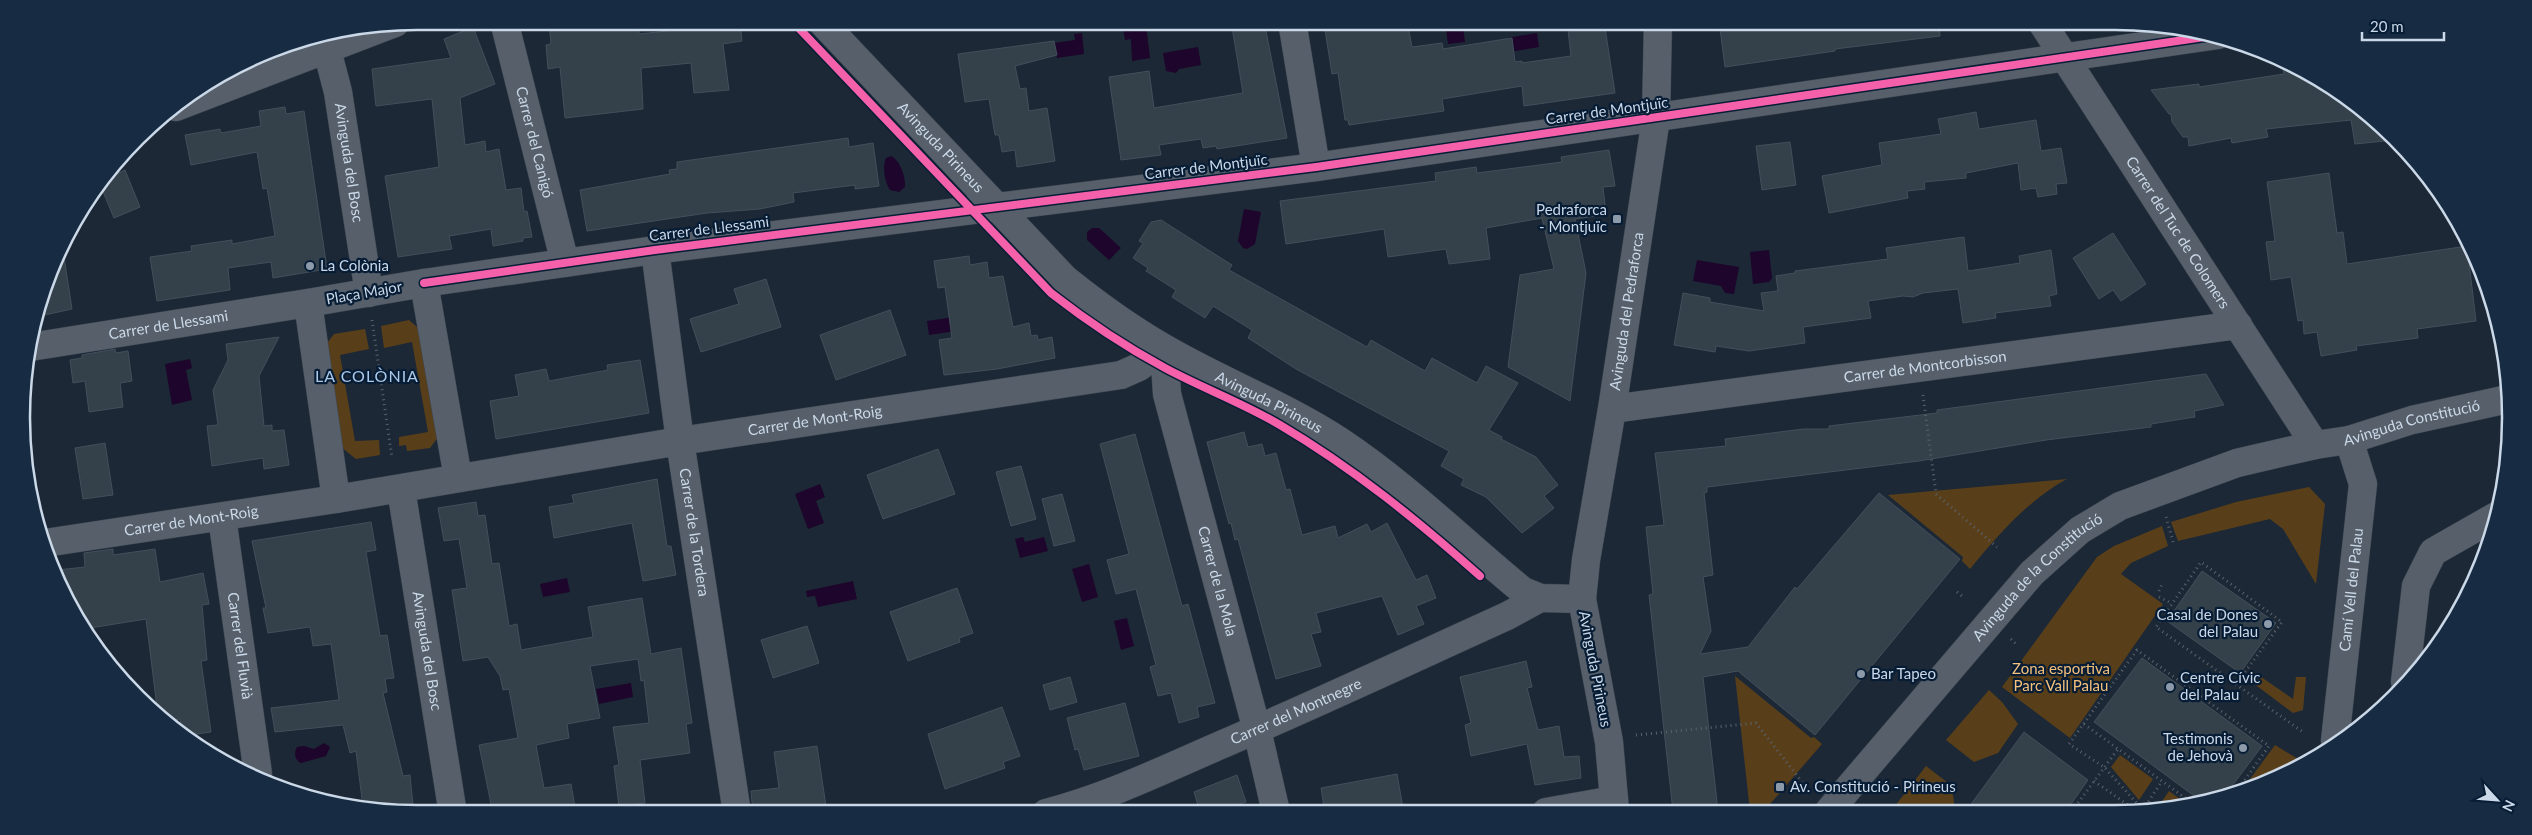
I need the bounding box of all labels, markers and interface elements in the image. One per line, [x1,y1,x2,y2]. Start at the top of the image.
scale bar [2362,10,2444,42]
text: 20 m [2370,17,2404,35]
street label: Carrer del Canigó [513,84,558,200]
street label: Carrer de Montjuïc [1544,92,1669,128]
street label: Avinguda Pirineus [894,98,988,196]
street label: Avinguda del Bosc [332,102,368,224]
street label: Carrer de Montjuïc [1143,150,1268,182]
street label: Carrer del Tuc de Colomers [2123,153,2234,312]
place label: Pedraforca - Montjuïc [1536,200,1607,235]
street label: Carrer de Llessami [648,212,770,244]
marker: Pedraforca - Montjuïc [1611,213,1623,225]
street label: Avinguda del Pedraforca [1605,231,1647,392]
place label: La Colònia [320,256,389,274]
marker: La Colònia [304,260,316,272]
street label: Plaça Major [324,276,404,308]
street label: Carrer de Llessami [107,306,229,342]
street label: Carrer de Montcorbisson [1843,346,2008,386]
district label: LA COLÒNIA [315,366,419,385]
street label: Avinguda Pirineus [1213,367,1326,436]
street label: Avinguda Constitució [2342,395,2481,449]
street label: Carrer de Mont-Roig [746,401,883,439]
street label: Carrer de la Tordera [676,467,714,598]
street label: Carrer de Mont-Roig [123,501,260,539]
street label: Avinguda de la Constitució [1968,509,2105,644]
street label: Carrer de la Mola [1195,524,1241,638]
street label: Camí Vell del Palau [2335,527,2366,652]
street label: Avinguda del Bosc [409,590,446,712]
street label: Carrer del Fluvià [225,591,257,700]
place label: Casal de Dones del Palau [2156,605,2258,640]
street label: Avinguda Pirineus [1576,609,1616,728]
marker: Casal de Dones del Palau [2262,618,2274,630]
park label: Zona esportiva Parc Vall Palau [2012,659,2110,694]
place label: Bar Tapeo [1871,664,1936,682]
marker: Bar Tapeo [1855,668,1867,680]
place label: Centre Cívic del Palau [2180,668,2260,703]
street label: Carrer del Montnegre [1227,674,1364,748]
marker: Centre Cívic del Palau [2164,681,2176,693]
place label: Testimonis de Jehovà [2163,729,2233,764]
marker: Testimonis de Jehovà [2237,742,2249,754]
north arrow [2472,775,2522,825]
place label: Av. Constitució - Pirineus [1790,777,1956,795]
marker: Av. Constitució - Pirineus [1774,781,1786,793]
text: N [2499,797,2519,814]

